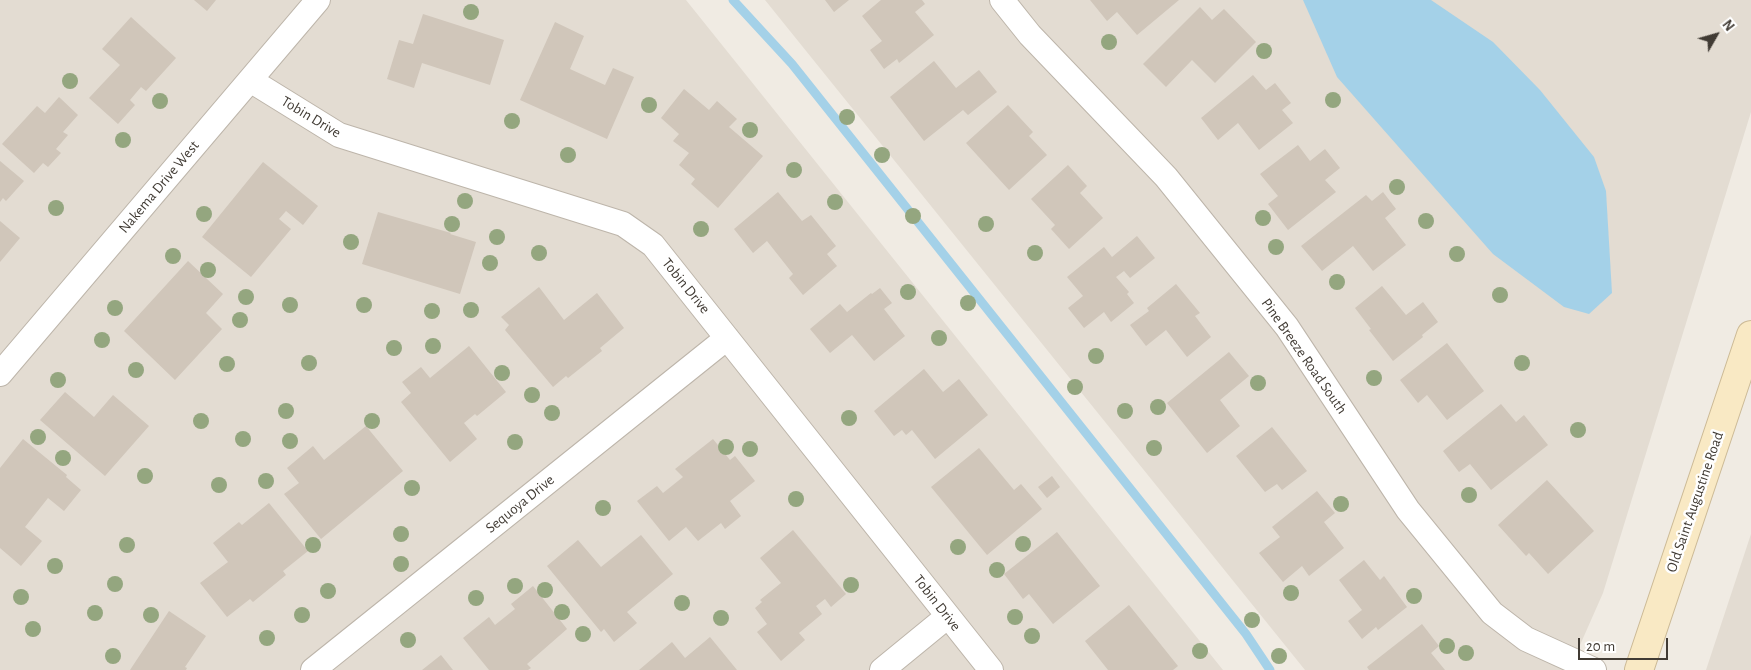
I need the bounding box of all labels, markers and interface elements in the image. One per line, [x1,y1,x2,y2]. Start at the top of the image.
north arrow [1691,10,1741,60]
text: N [1719,18,1736,34]
street label: Tobin Drive [278,92,344,142]
street label: Nakema Drive West [115,137,203,237]
street label: Tobin Drive [658,255,714,317]
street label: Pine Breeze Road South [1257,295,1351,417]
street label: Old Saint Augustine Road [1662,429,1728,575]
street label: Sequoya Drive [482,471,558,537]
street label: Tobin Drive [909,571,965,635]
scale bar [1581,628,1671,660]
text: 20 m [1586,639,1615,654]

